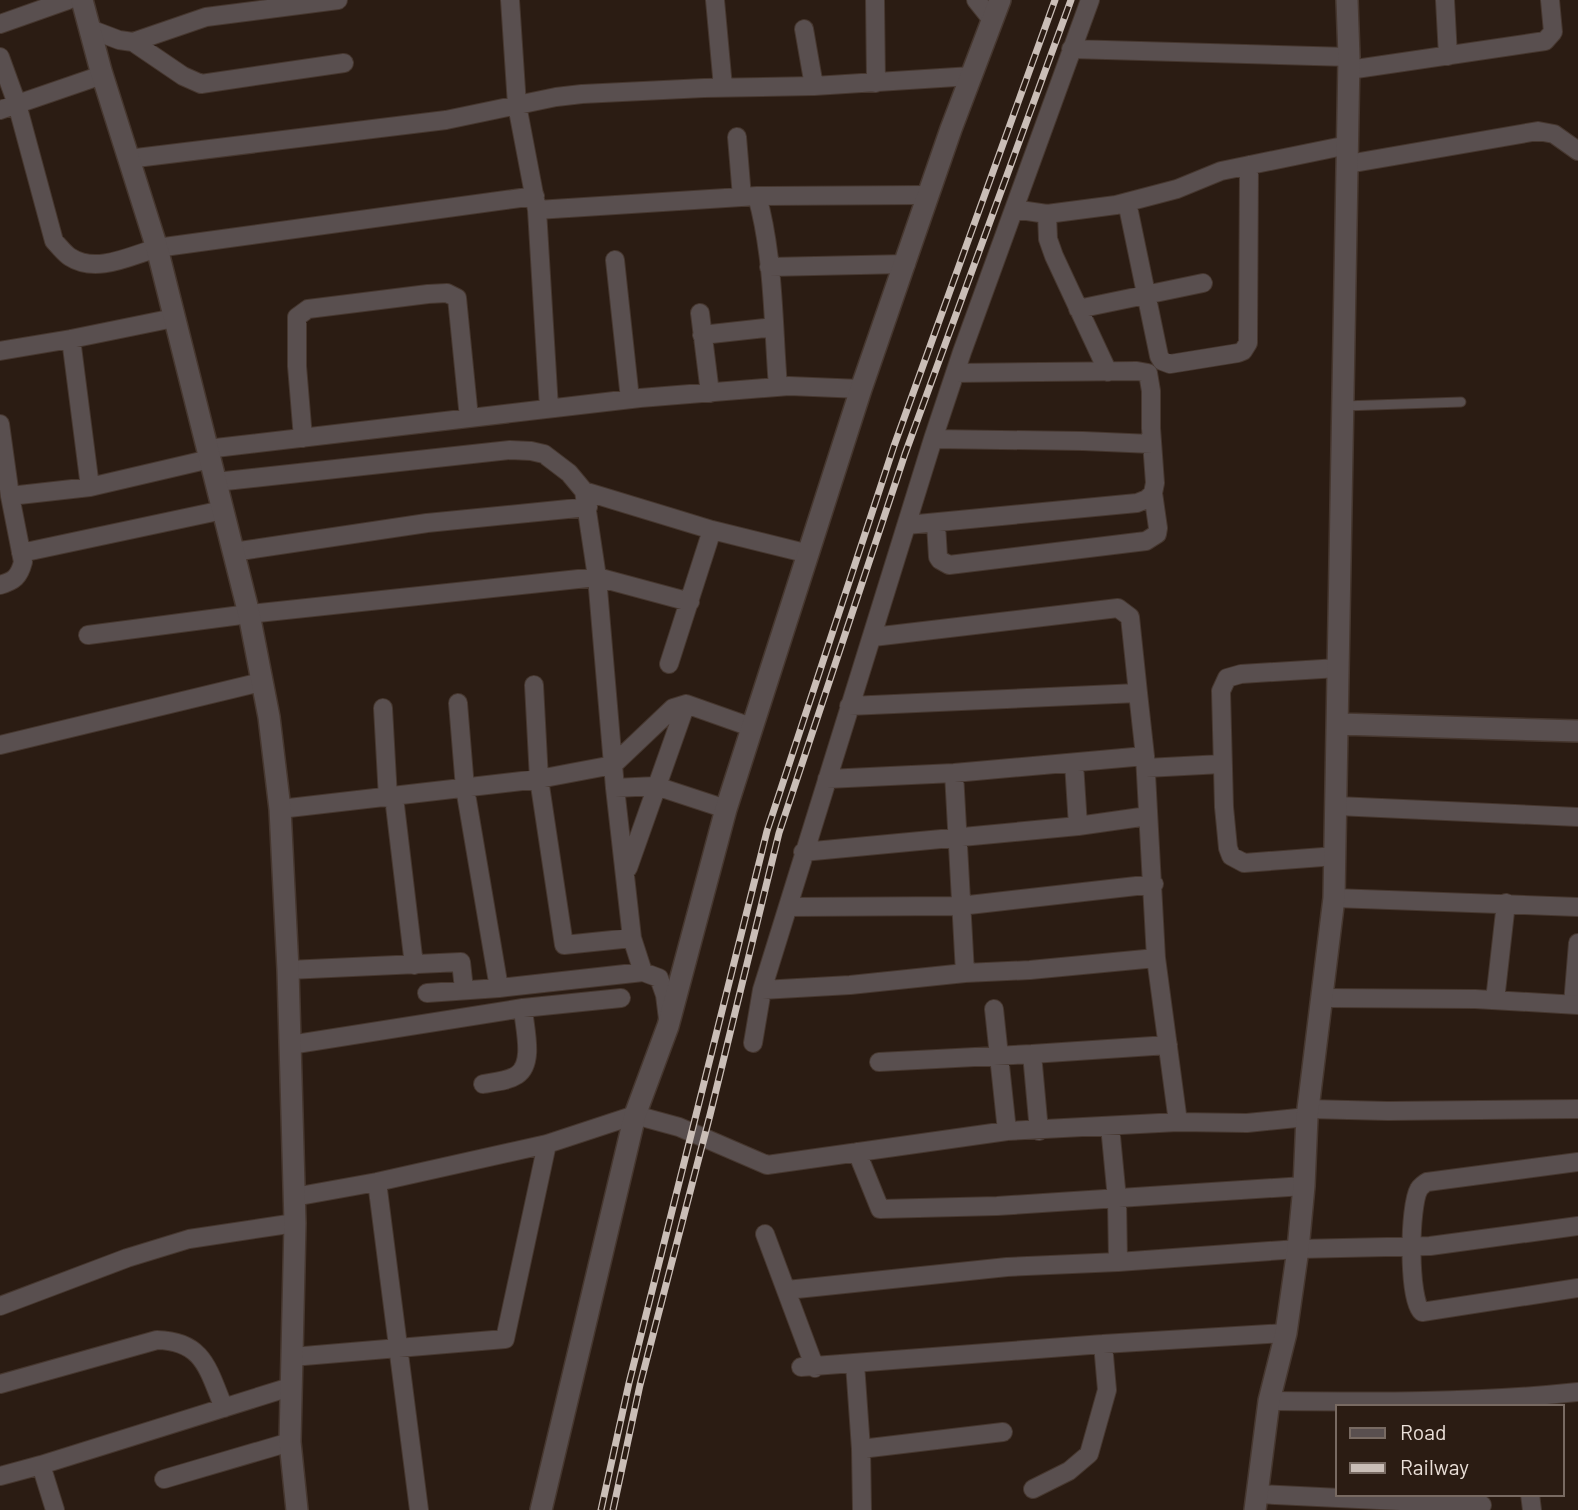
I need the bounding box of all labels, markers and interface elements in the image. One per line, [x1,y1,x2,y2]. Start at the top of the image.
legend [1336,1405,1564,1496]
text: Road [1400,1419,1446,1444]
text: Railway [1400,1454,1469,1479]

